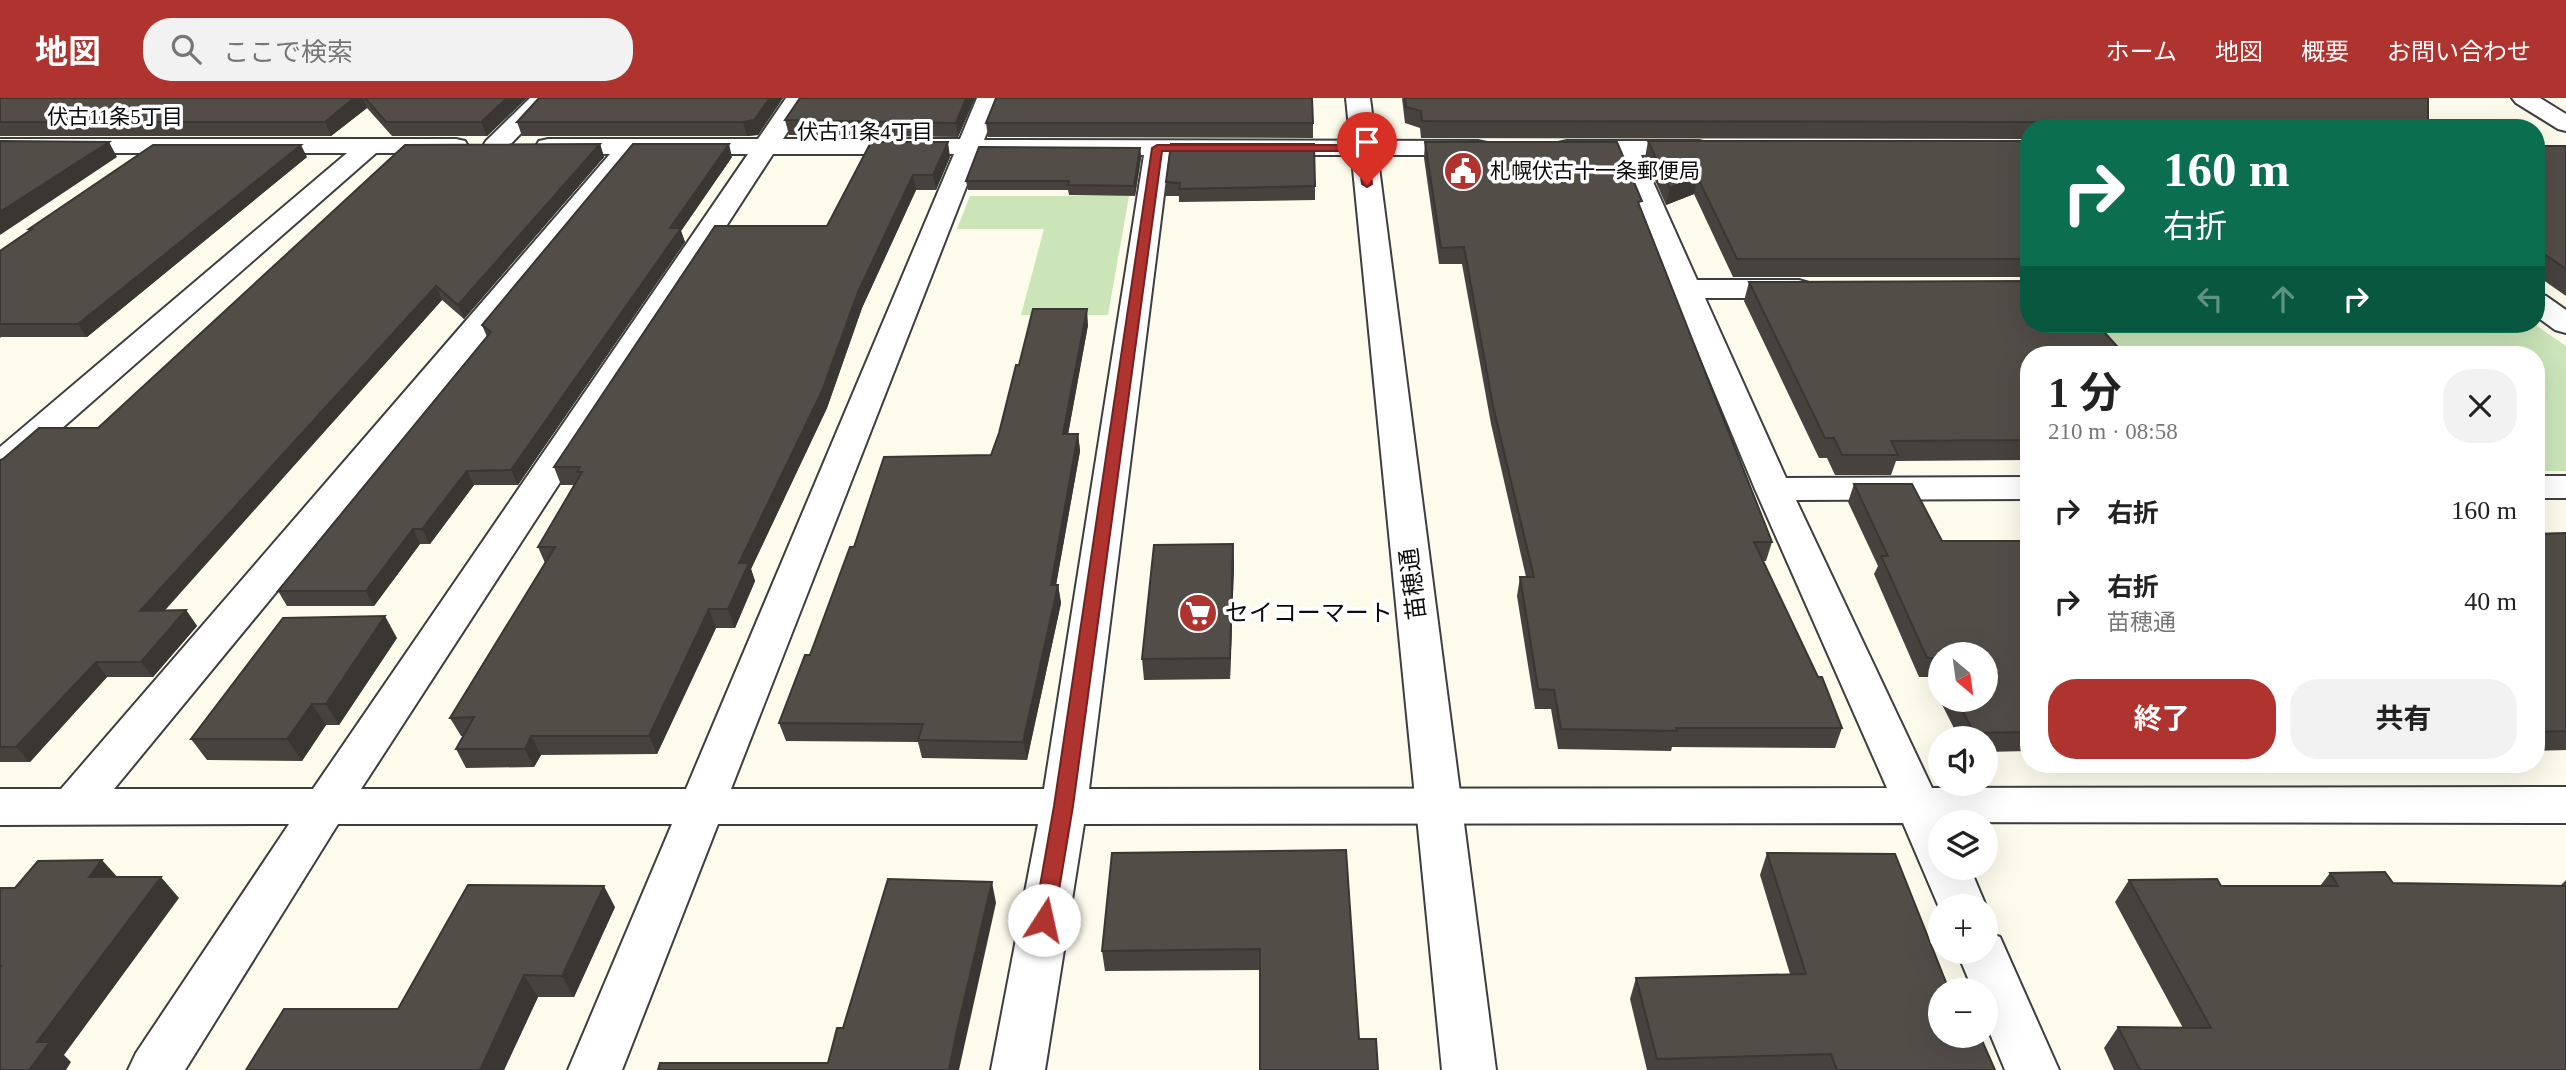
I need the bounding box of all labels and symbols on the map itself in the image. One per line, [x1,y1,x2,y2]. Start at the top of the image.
district label: 伏古11条5丁目 [47,105,183,129]
pin [1337,112,1397,184]
district label: 伏古11条4丁目 [797,120,933,144]
public building icon: 札幌伏古十一条郵便局 [1442,150,1484,192]
place label: 札幌伏古十一条郵便局 [1490,159,1700,183]
street label: 苗穂通 [1396,547,1430,621]
supermarket icon: セイコーマート [1177,592,1219,634]
place label: セイコーマート [1225,600,1393,626]
north arrow [1928,642,1998,712]
position arrow [1007,883,1081,957]

